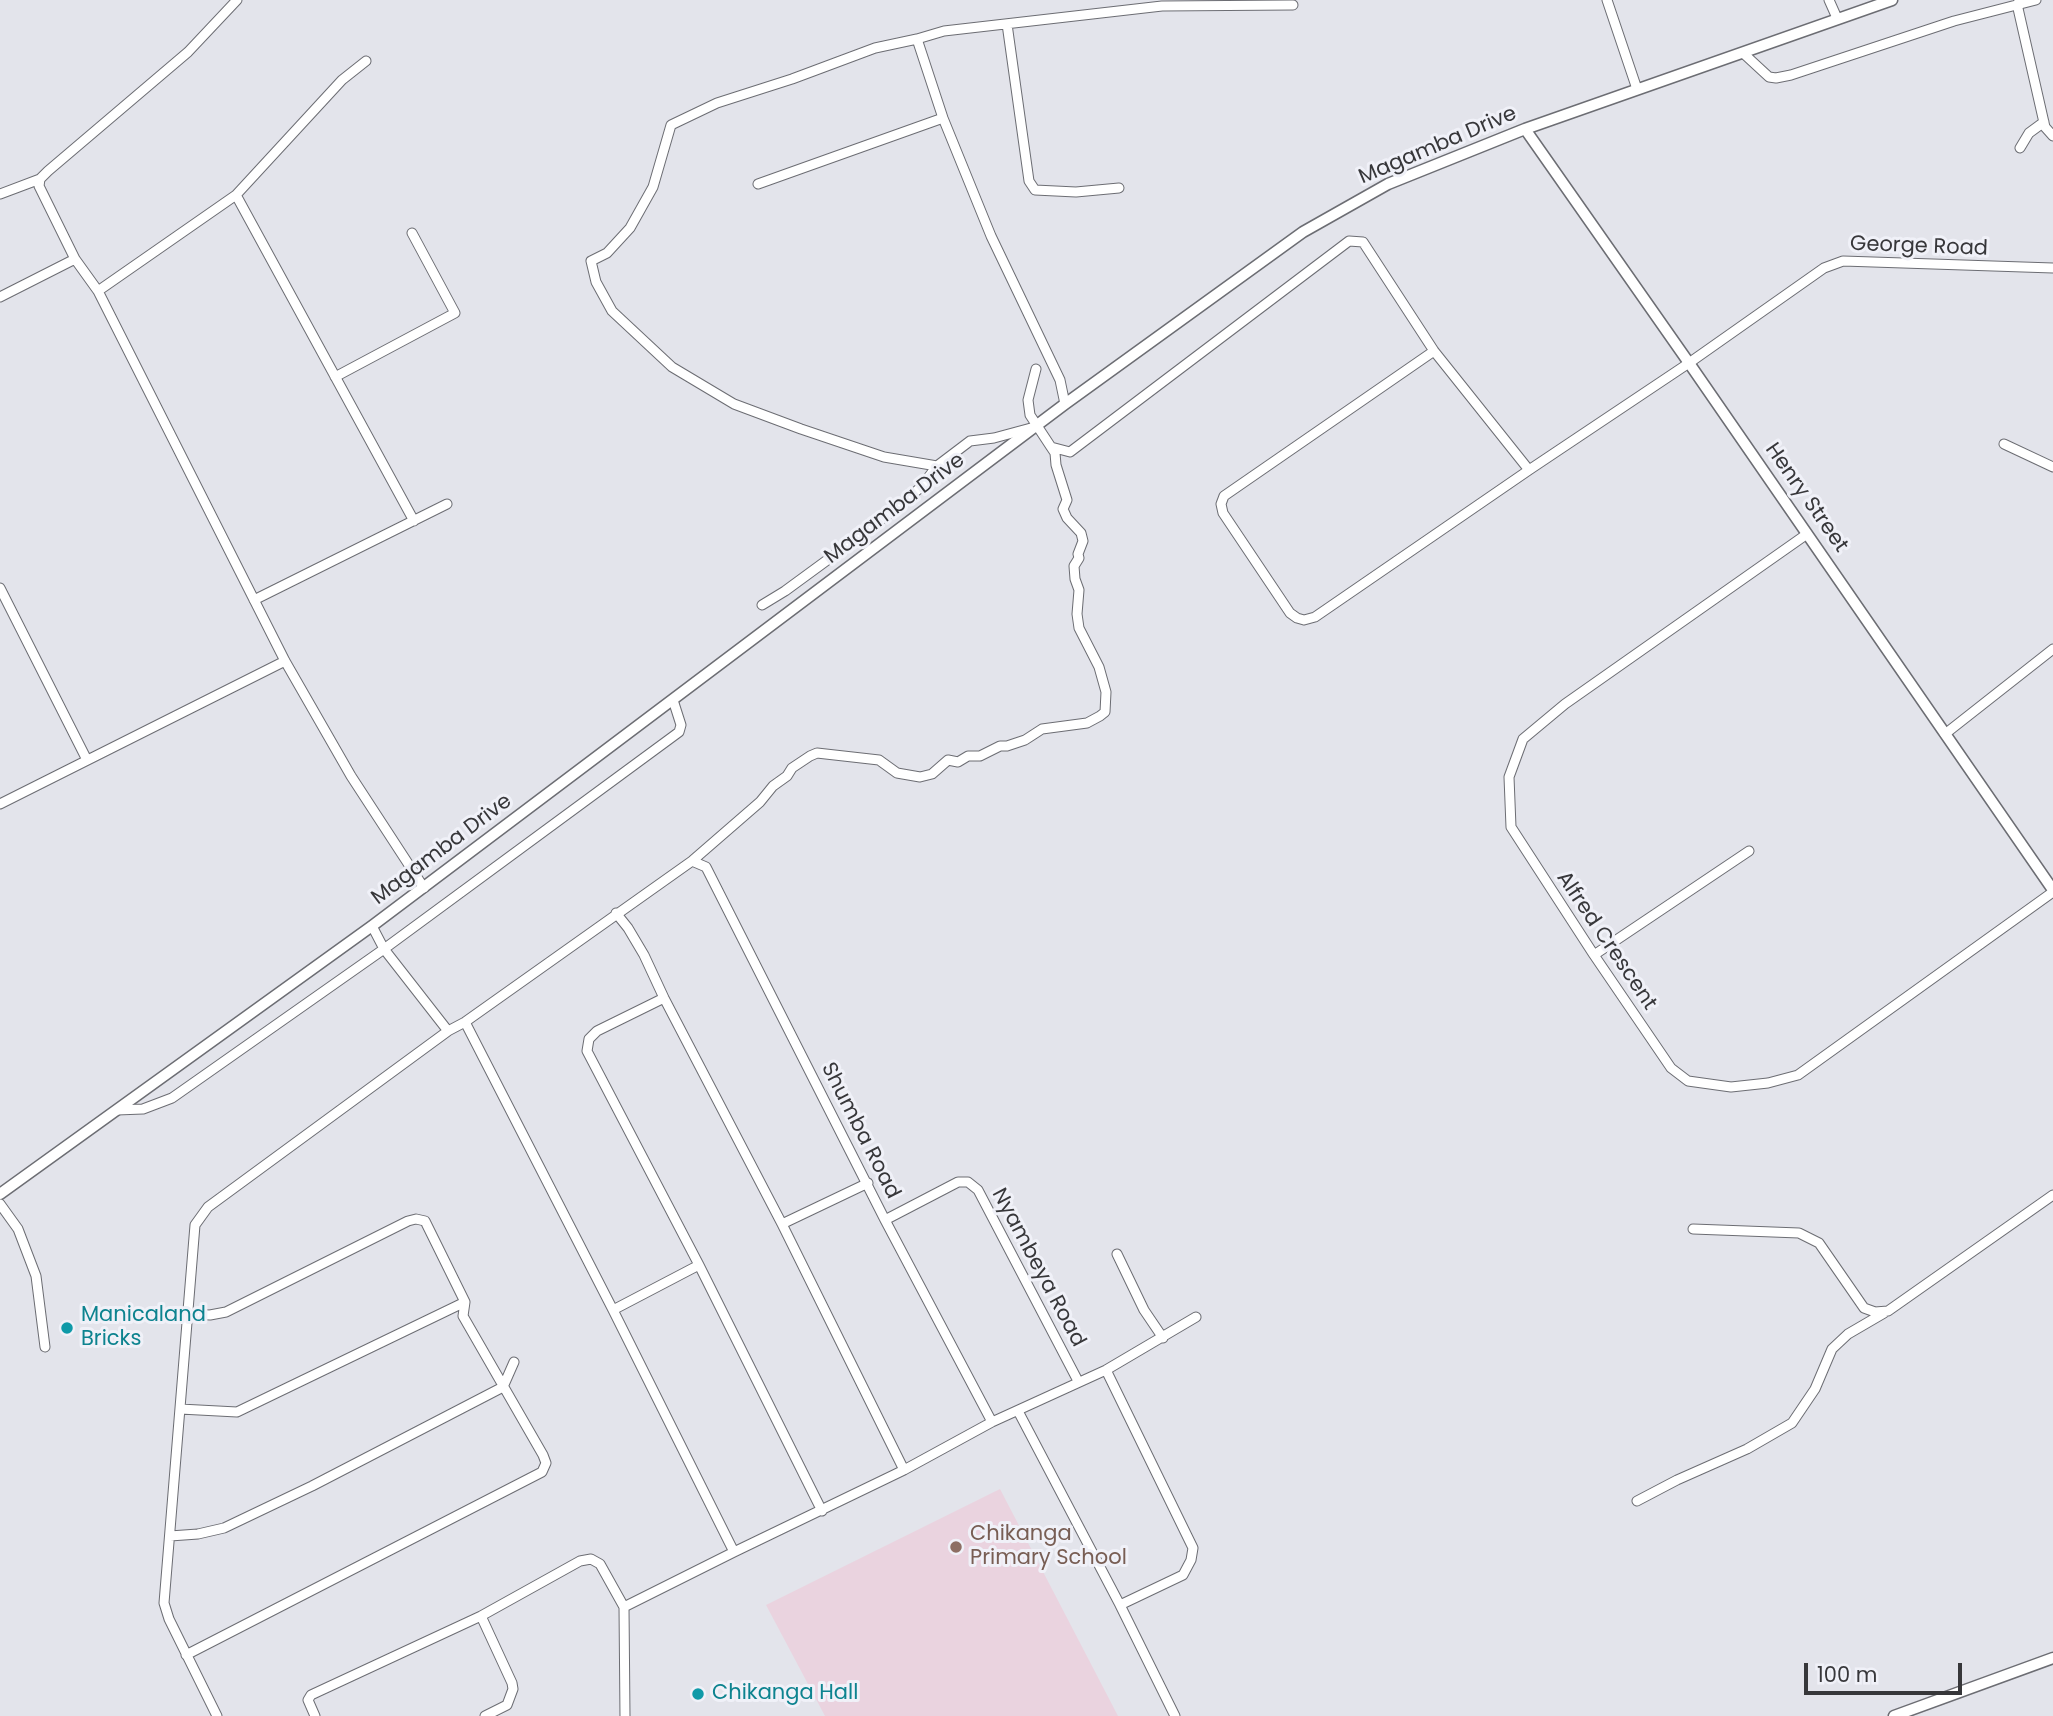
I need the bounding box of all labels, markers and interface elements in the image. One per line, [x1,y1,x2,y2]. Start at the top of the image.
street label: Magamba Drive [1355,101,1521,191]
street label: George Road [1850,232,1988,262]
street label: Henry Street [1759,438,1853,558]
street label: Magamba Drive [820,448,970,570]
street label: Magamba Drive [367,789,517,911]
street label: Alfred Crescent [1550,867,1662,1015]
street label: Shumba Road [815,1059,905,1203]
street label: Nyambeya Road [986,1184,1090,1352]
place label: Manicaland Bricks [81,1303,206,1353]
marker: Manicaland Bricks [59,1320,75,1336]
place label: Chikanga Primary School [970,1522,1127,1572]
marker: Chikanga Primary School [948,1539,964,1555]
scale bar [1808,1650,1966,1694]
text: 100 m [1817,1660,1877,1689]
place label: Chikanga Hall [712,1681,858,1707]
marker: Chikanga Hall [690,1686,706,1702]

